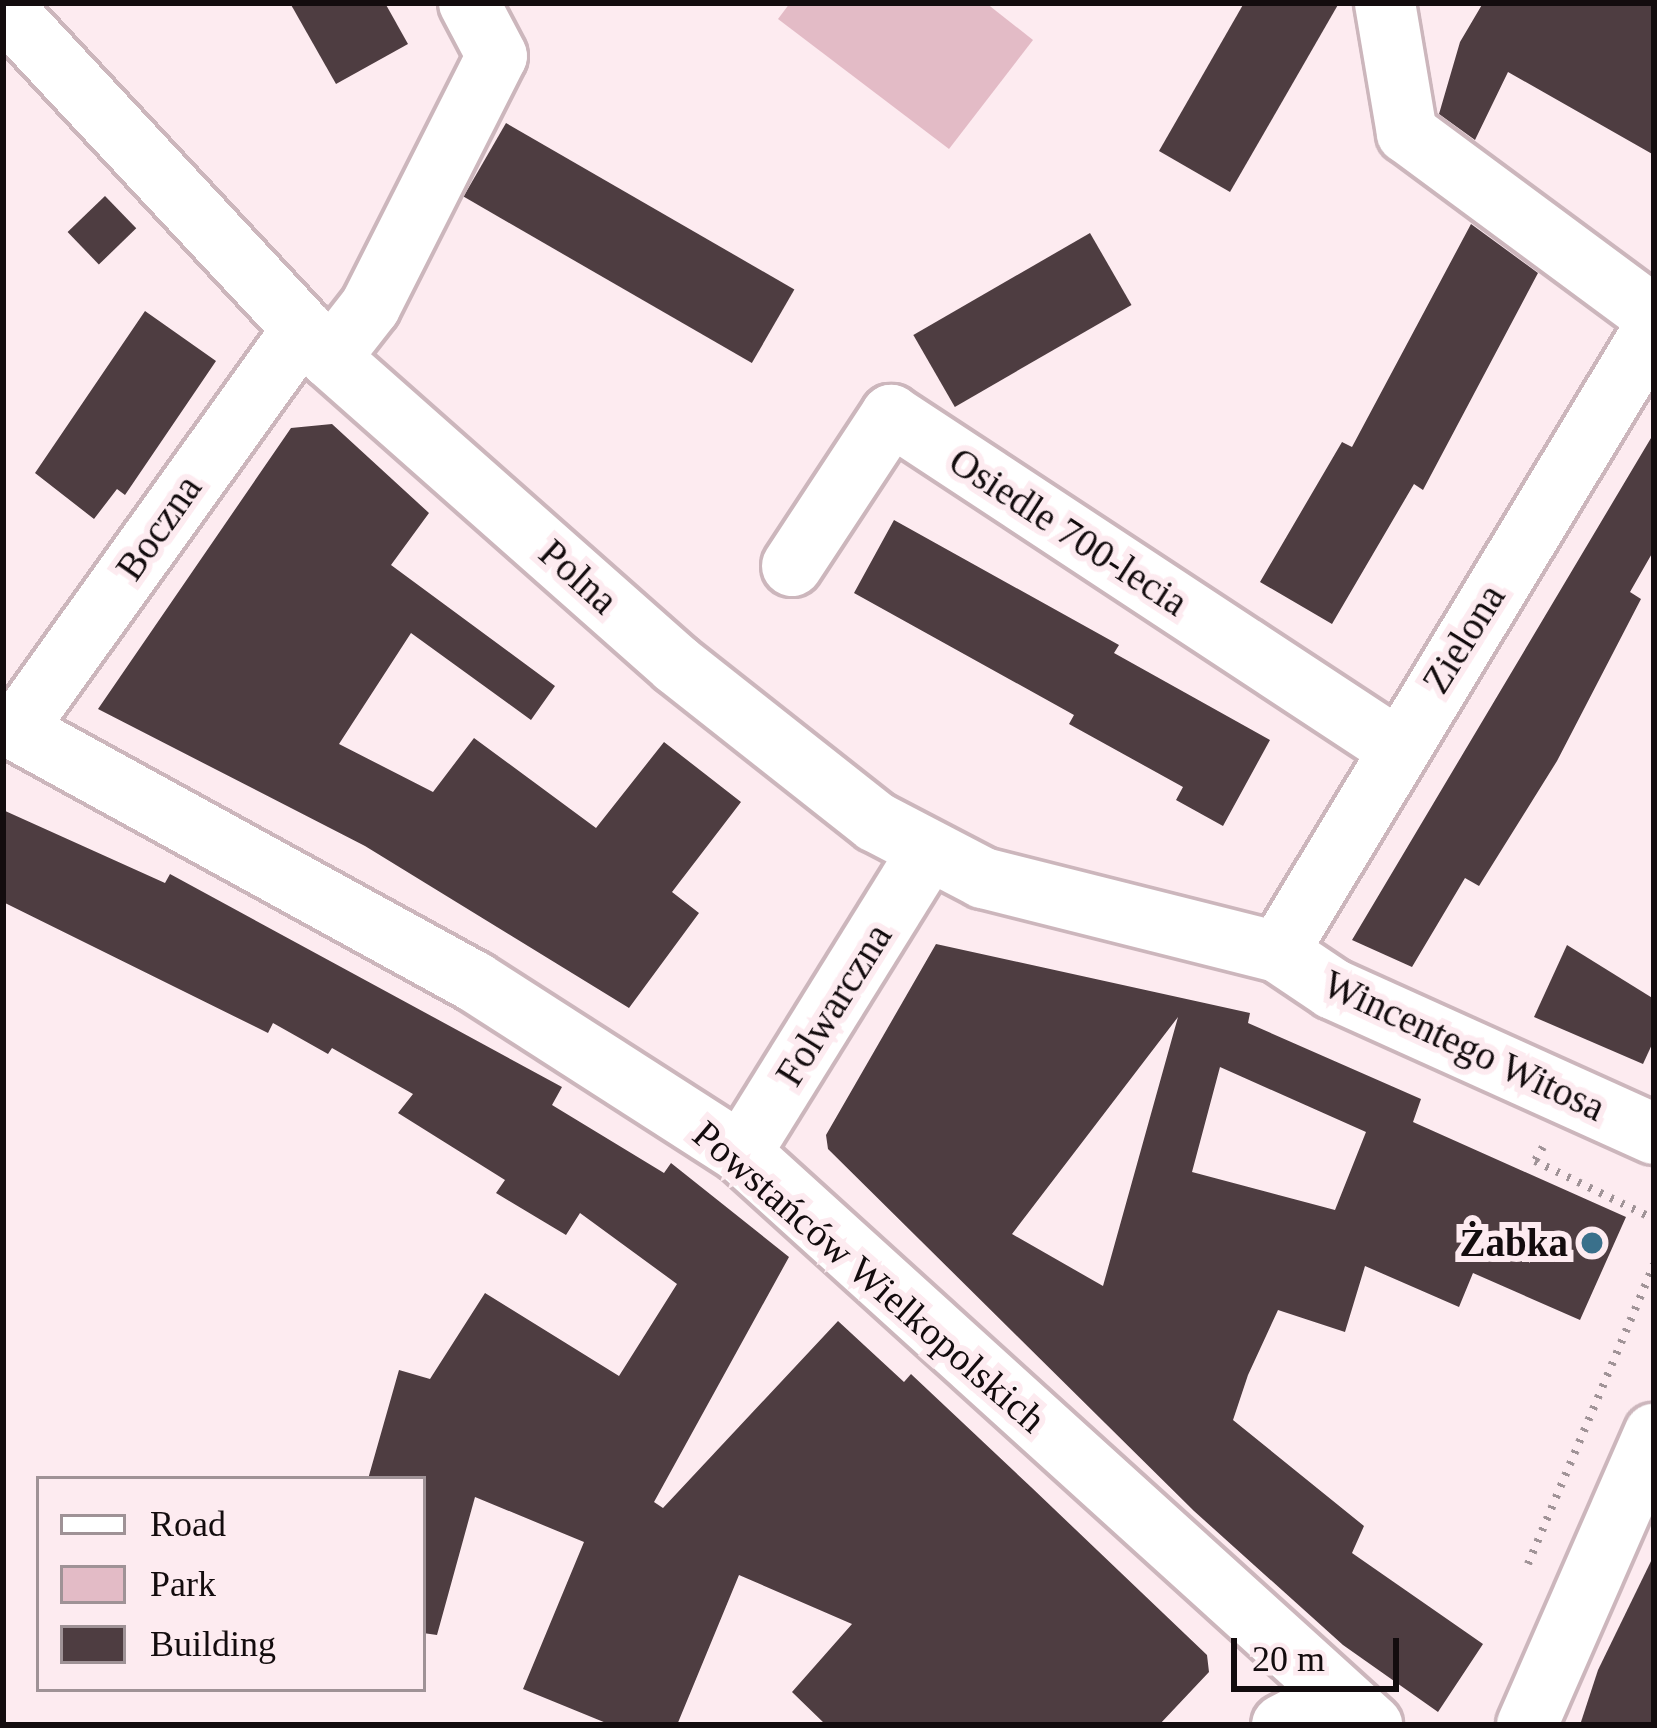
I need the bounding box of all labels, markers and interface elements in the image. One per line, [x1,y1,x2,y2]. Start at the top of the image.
street label: Osiedle 700-lecia [940,438,1196,626]
street label: Boczna [106,467,212,589]
street label: Polna [529,530,627,624]
street label: Zielona [1413,576,1515,702]
street label: Folwarczna [766,915,902,1095]
street label: Wincentego Witosa [1316,960,1612,1132]
street label: Powstańców Wielkopolskich [683,1111,1055,1443]
place label: Żabka [1460,1220,1568,1266]
marker: Żabka [1579,1230,1605,1256]
legend [36,1476,426,1692]
text: Road [150,1504,226,1544]
text: Park [150,1564,216,1604]
scale bar [1237,1614,1405,1688]
text: Building [150,1624,276,1664]
text: 20 m [1252,1639,1325,1679]

